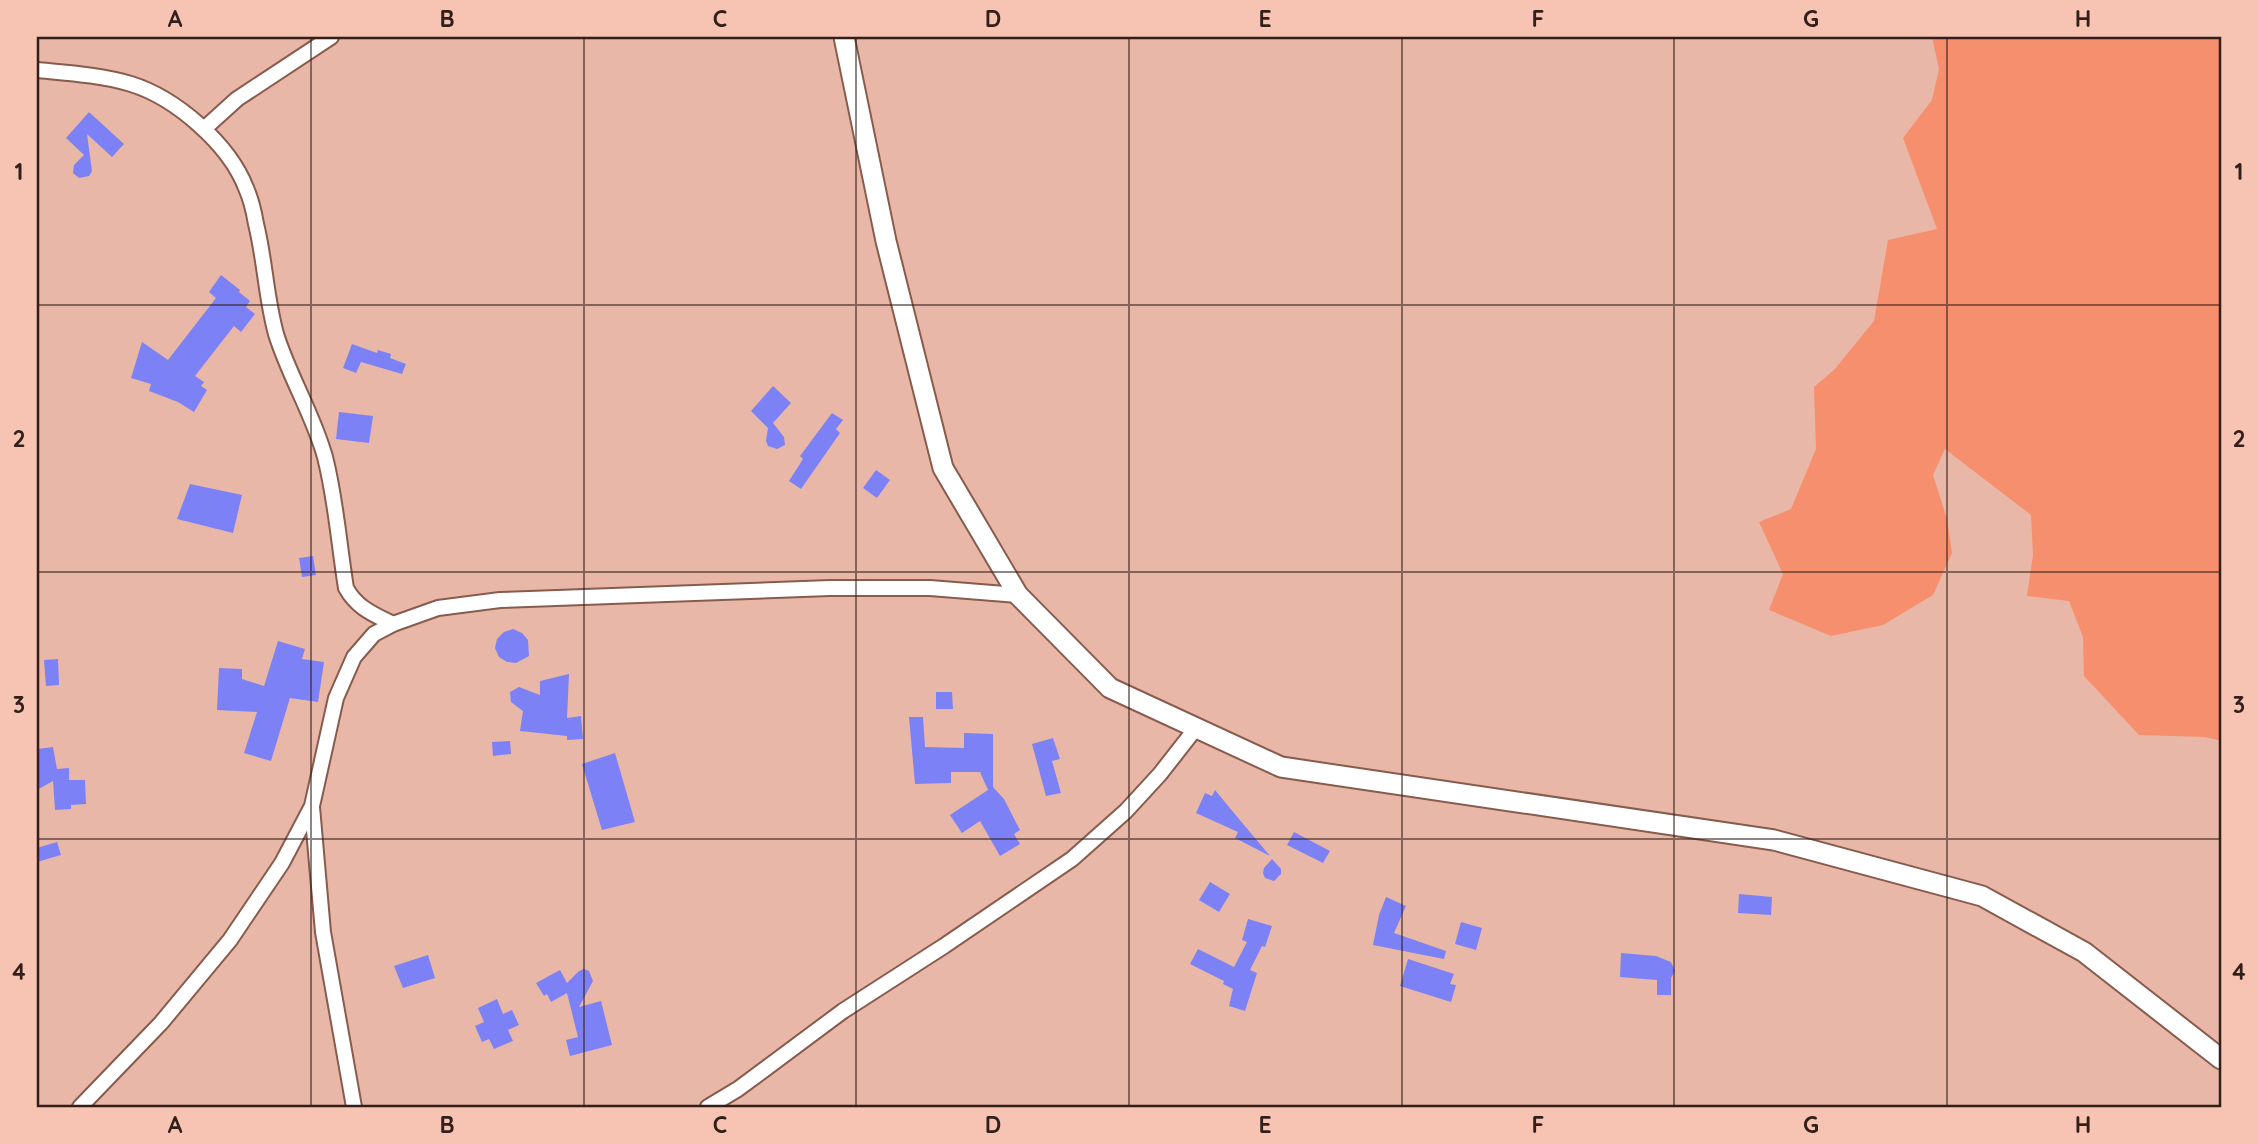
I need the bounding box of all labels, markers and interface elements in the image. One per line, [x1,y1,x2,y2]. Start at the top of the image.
text: A [168,4,183,33]
text: B [439,4,455,33]
text: C [713,4,727,33]
text: D [985,4,1001,33]
text: E [1258,4,1272,33]
text: F [1532,4,1544,33]
text: G [1803,4,1819,33]
text: H [2075,4,2091,33]
text: 1 [15,157,23,186]
text: 1 [2235,157,2243,186]
text: 2 [12,424,26,453]
text: 2 [2232,424,2246,453]
text: 3 [13,690,25,719]
text: 3 [2233,690,2245,719]
text: 4 [12,957,26,986]
text: 4 [2232,957,2246,986]
text: A [168,1110,183,1139]
text: B [439,1110,455,1139]
text: C [713,1110,727,1139]
text: D [985,1110,1001,1139]
text: E [1258,1110,1272,1139]
text: F [1532,1110,1544,1139]
text: G [1803,1110,1819,1139]
text: H [2075,1110,2091,1139]

